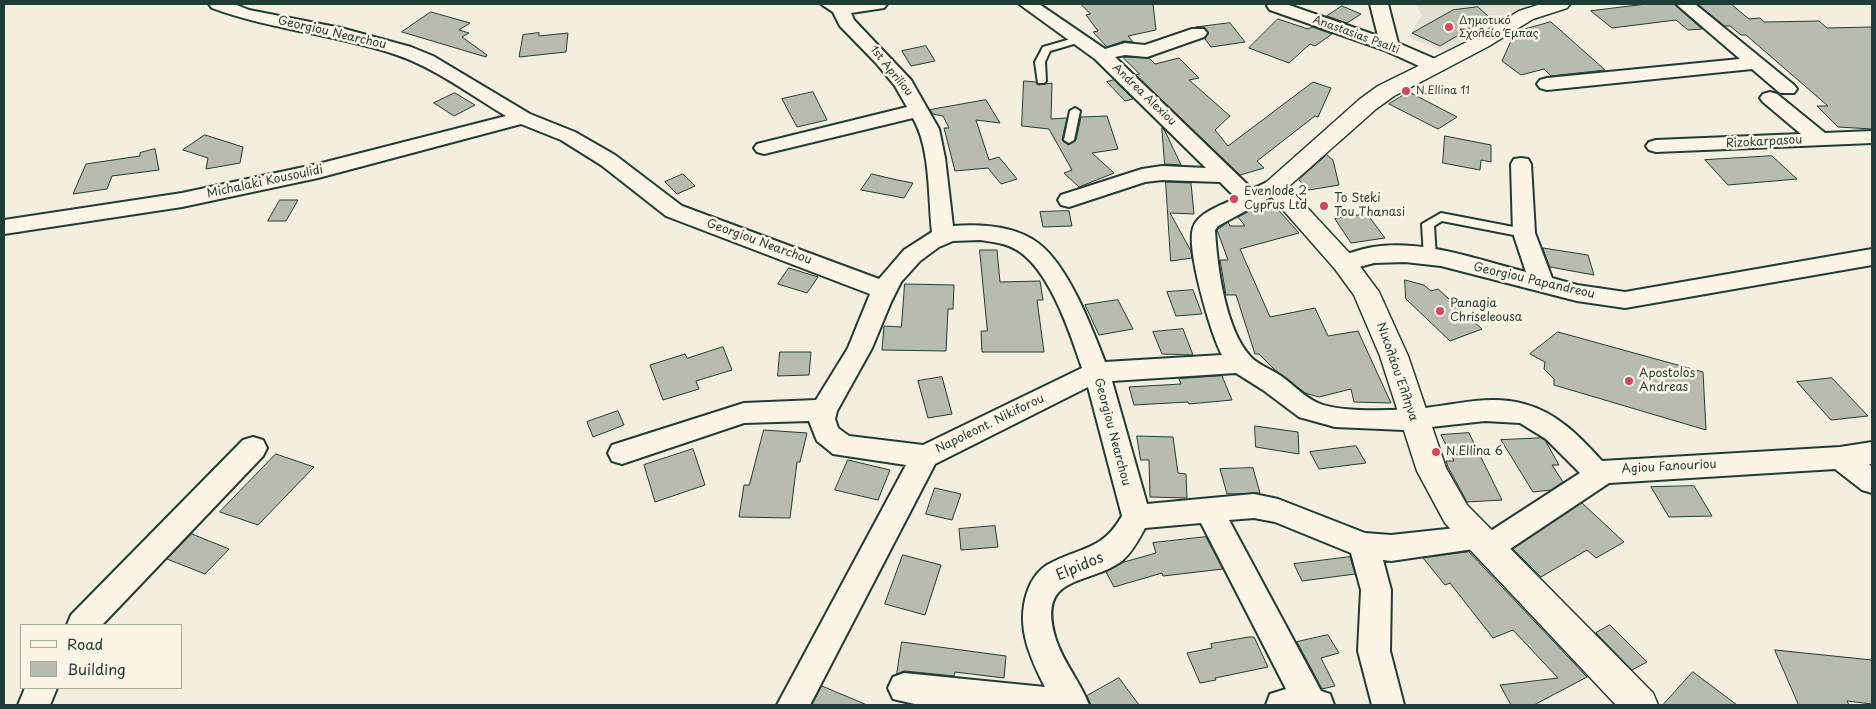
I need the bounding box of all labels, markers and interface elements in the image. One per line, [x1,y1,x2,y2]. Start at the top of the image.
street label: Anastasias Psalti [1311,13,1401,57]
street label: Georgiou Nearchou [276,14,388,52]
place label: Δημοτικό Σχολείο Έμπας [1459,14,1538,40]
marker: Δημοτικό Σχολείο Έμπας [1443,21,1455,33]
street label: 1st Apriliou [867,43,915,99]
street label: Andrea Alexiou [1110,61,1178,129]
place label: N.Ellina 11 [1416,84,1470,98]
marker: N.Ellina 11 [1400,85,1412,97]
street label: Rizokarpasou [1725,133,1803,151]
street label: Michalaki Kousoulidi [206,163,324,201]
place label: Evenlode 2 Cyprus Ltd [1244,185,1307,213]
place label: To Steki Tou Thanasi [1334,192,1405,220]
marker: Evenlode 2 Cyprus Ltd [1228,193,1240,205]
marker: To Steki Tou Thanasi [1318,200,1330,212]
street label: Georgiou Nearchou [704,216,814,268]
street label: Georgiou Papandreou [1472,260,1596,302]
place label: Panagia Chriseleousa [1450,297,1522,325]
marker: Panagia Chriseleousa [1434,305,1446,317]
street label: Νικολάου Έλληνα [1373,321,1421,423]
place label: Apostolos Andreas [1639,367,1695,395]
marker: Apostolos Andreas [1623,375,1635,387]
street label: Georgiou Nearchou [1091,377,1133,487]
street label: Napoleont. Nikiforou [933,391,1047,457]
place label: N.Ellina 6 [1446,445,1503,459]
marker: N.Ellina 6 [1430,446,1442,458]
street label: Agiou Fanouriou [1621,457,1717,477]
street label: Elpidos [1054,549,1106,585]
legend [20,624,182,689]
text: Road [67,632,103,655]
text: Building [67,657,126,680]

